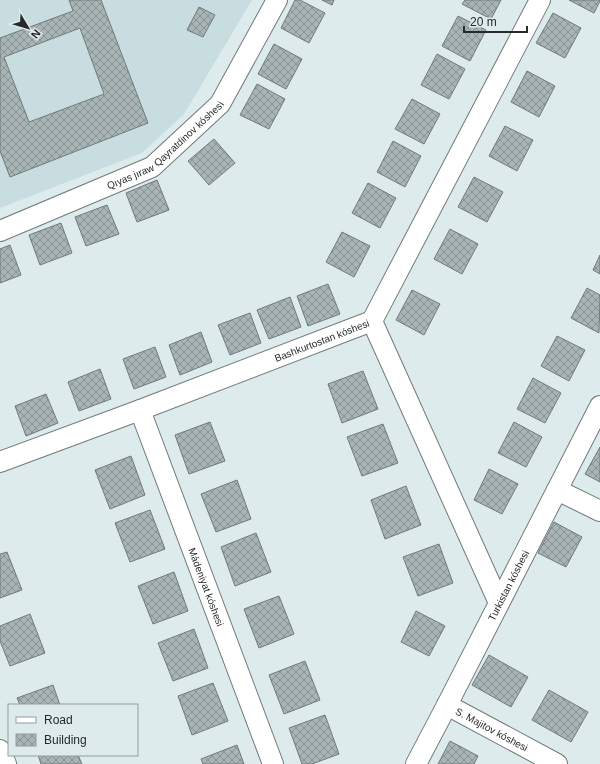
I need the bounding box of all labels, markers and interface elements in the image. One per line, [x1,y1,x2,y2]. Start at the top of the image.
north arrow [8,8,48,48]
scale bar [464,8,527,34]
text: 20 m [470,15,497,29]
text: N [29,27,43,41]
street label: Qıyas jıraw Qayratdinov kóshesi [105,99,226,191]
street label: Bashkurtostan kóshesi [273,317,371,363]
street label: Mádeniyat kóshesi [187,546,226,628]
street label: Turkistan kóshesi [486,548,531,622]
legend [8,704,138,756]
street label: S. Majitov kóshesi [454,705,530,753]
text: Road [44,713,73,727]
text: Building [44,733,87,747]

